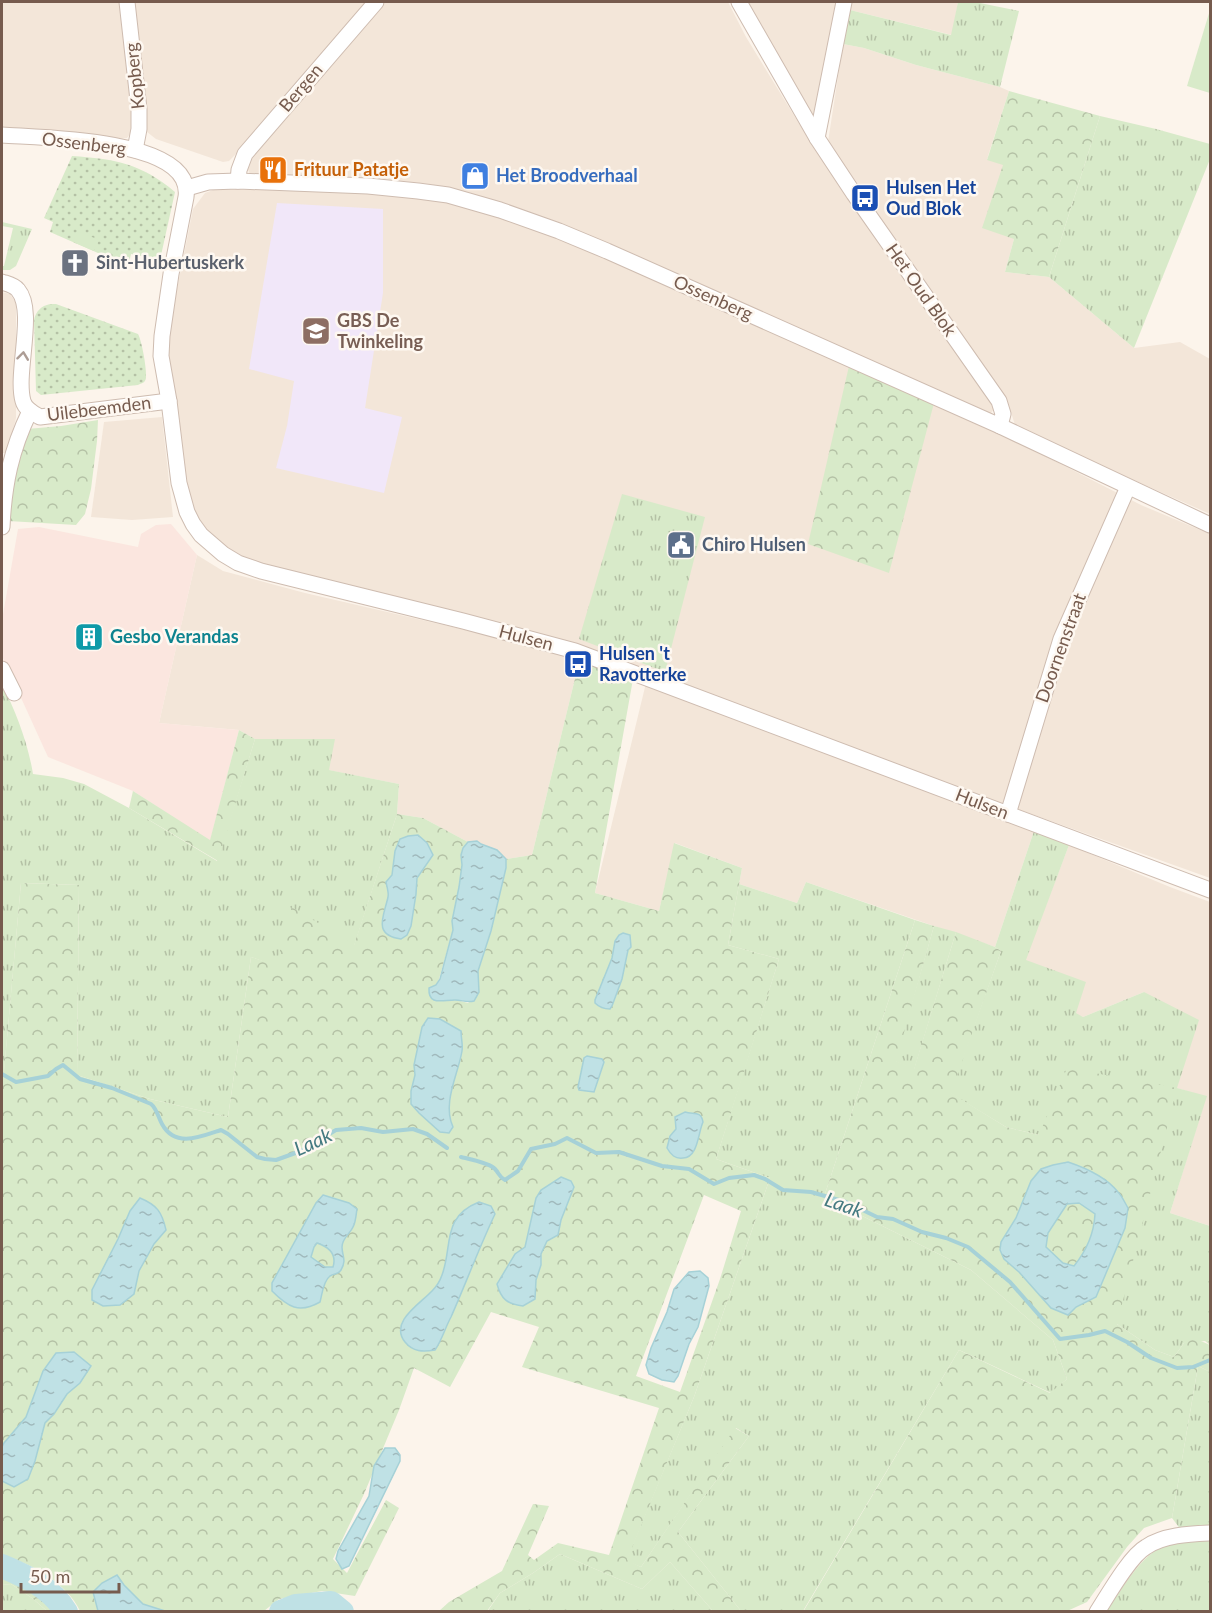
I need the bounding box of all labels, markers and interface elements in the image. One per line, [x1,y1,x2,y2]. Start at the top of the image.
street label: Kopberg [120,42,148,110]
street label: Bergen [274,59,327,116]
street label: Ossenberg [41,127,127,159]
restaurant icon: Frituur Patatje [257,154,289,186]
place label: Frituur Patatje [294,158,409,180]
shop icon: Het Broodverhaal [459,160,491,192]
place label: Het Broodverhaal [496,164,638,186]
place label: Hulsen Het Oud Blok [886,176,976,219]
bus stop icon: Hulsen Het Oud Blok [849,182,881,214]
street label: Het Oud Blok [882,239,962,341]
church icon: Sint-Hubertuskerk [59,247,91,279]
place label: Sint-Hubertuskerk [96,251,244,273]
street label: Ossenberg [670,270,757,324]
place label: GBS De Twinkeling [337,309,423,352]
school or university icon: GBS De Twinkeling [300,315,332,347]
one-way arrow [16,351,29,360]
street label: Uilebeemden [46,391,152,425]
public building icon: Chiro Hulsen [665,529,697,561]
place label: Chiro Hulsen [702,533,806,555]
street label: Doornenstraat [1030,589,1090,705]
street label: Hulsen [497,619,556,655]
building icon: Gesbo Verandas [73,621,105,653]
place label: Gesbo Verandas [110,625,239,647]
place label: Hulsen 't Ravotterke [599,642,687,685]
bus stop icon: Hulsen 't Ravotterke [562,648,594,680]
street label: Hulsen [953,783,1012,823]
water label: Laak [290,1122,336,1160]
water label: Laak [822,1186,867,1222]
scale bar [21,1556,118,1594]
text: 50 m [30,1565,70,1587]

